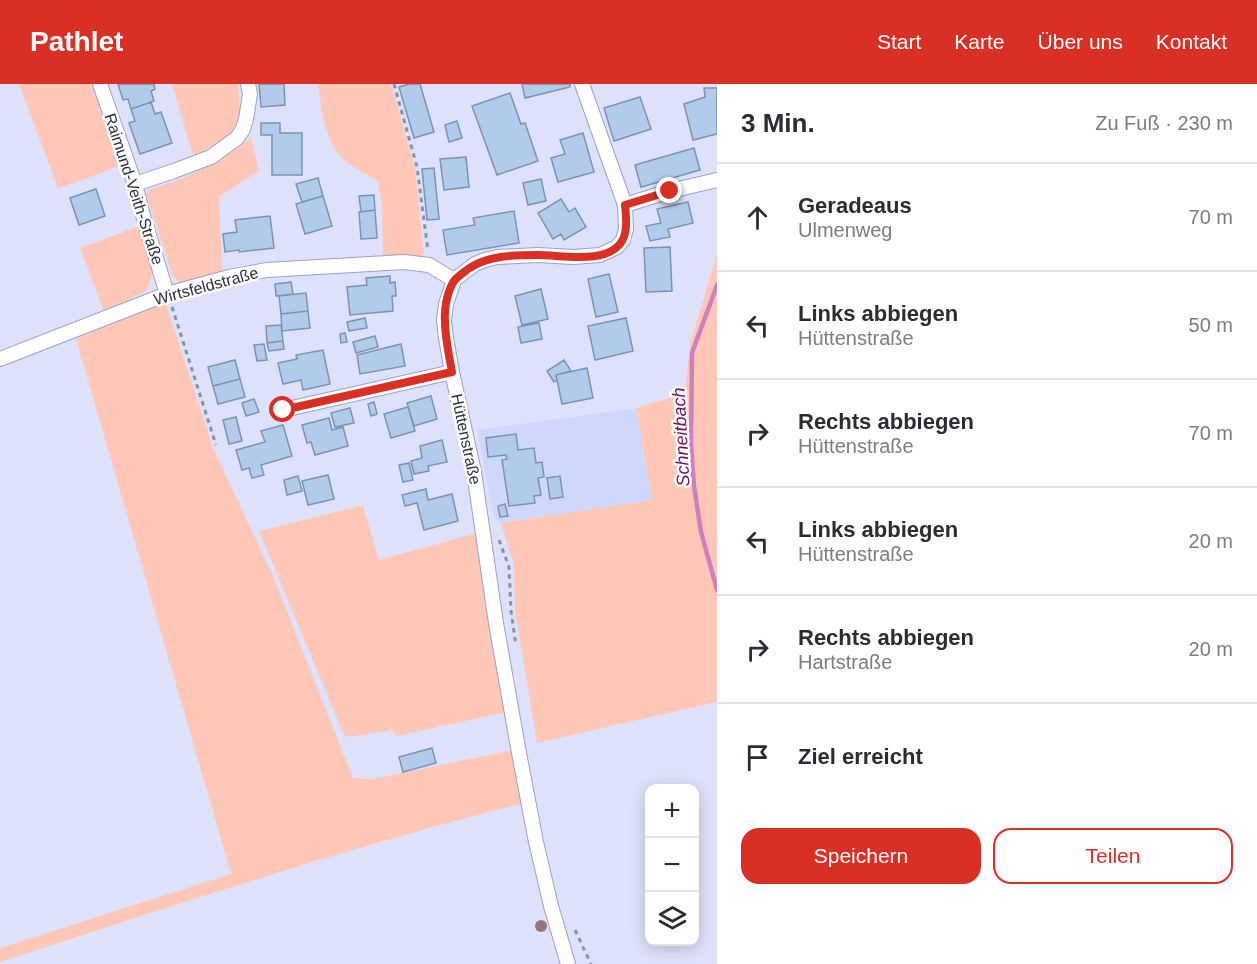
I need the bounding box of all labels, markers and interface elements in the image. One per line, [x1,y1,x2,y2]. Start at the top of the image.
text: Pathlet [30,26,123,57]
text: Start [877,30,921,53]
text: Karte [954,30,1005,53]
text: Über uns [1038,30,1123,53]
text: Kontakt [1156,30,1227,53]
text: 3 Min. [741,108,815,138]
street label: Raimund-Veith-Straße [101,111,167,267]
text: Zu Fuß · 230 m [1095,112,1233,134]
route end [656,177,682,203]
text: Geradeaus [798,193,912,218]
icon: ahead [741,201,774,234]
text: 70 m [1189,206,1233,228]
text: Ulmenweg [798,219,892,241]
street label: Wirtsfeldstraße [152,264,260,308]
text: Links abbiegen [798,301,958,326]
icon: left [741,309,774,342]
text: 50 m [1189,314,1233,336]
text: Hüttenstraße [798,327,914,349]
water label: Schneitbach [668,387,694,487]
street label: Hüttenstraße [448,392,484,486]
route start [269,396,295,422]
text: Rechts abbiegen [798,409,974,434]
icon: right [741,417,774,450]
text: 70 m [1189,422,1233,444]
text: Hüttenstraße [798,435,914,457]
text: Links abbiegen [798,517,958,542]
icon: left [741,525,774,558]
text: 20 m [1189,530,1233,552]
text: Hüttenstraße [798,543,914,565]
text: Rechts abbiegen [798,625,974,650]
icon: right [741,633,774,666]
text: 20 m [1189,638,1233,660]
text: Hartstraße [798,651,892,673]
icon: arrive [741,741,774,774]
text: Ziel erreicht [798,744,923,769]
map controls [645,784,699,946]
button: + [645,784,699,838]
button: Speichern [741,828,981,884]
button: Teilen [993,828,1233,884]
button: − [645,838,699,892]
button: layers [645,892,699,946]

